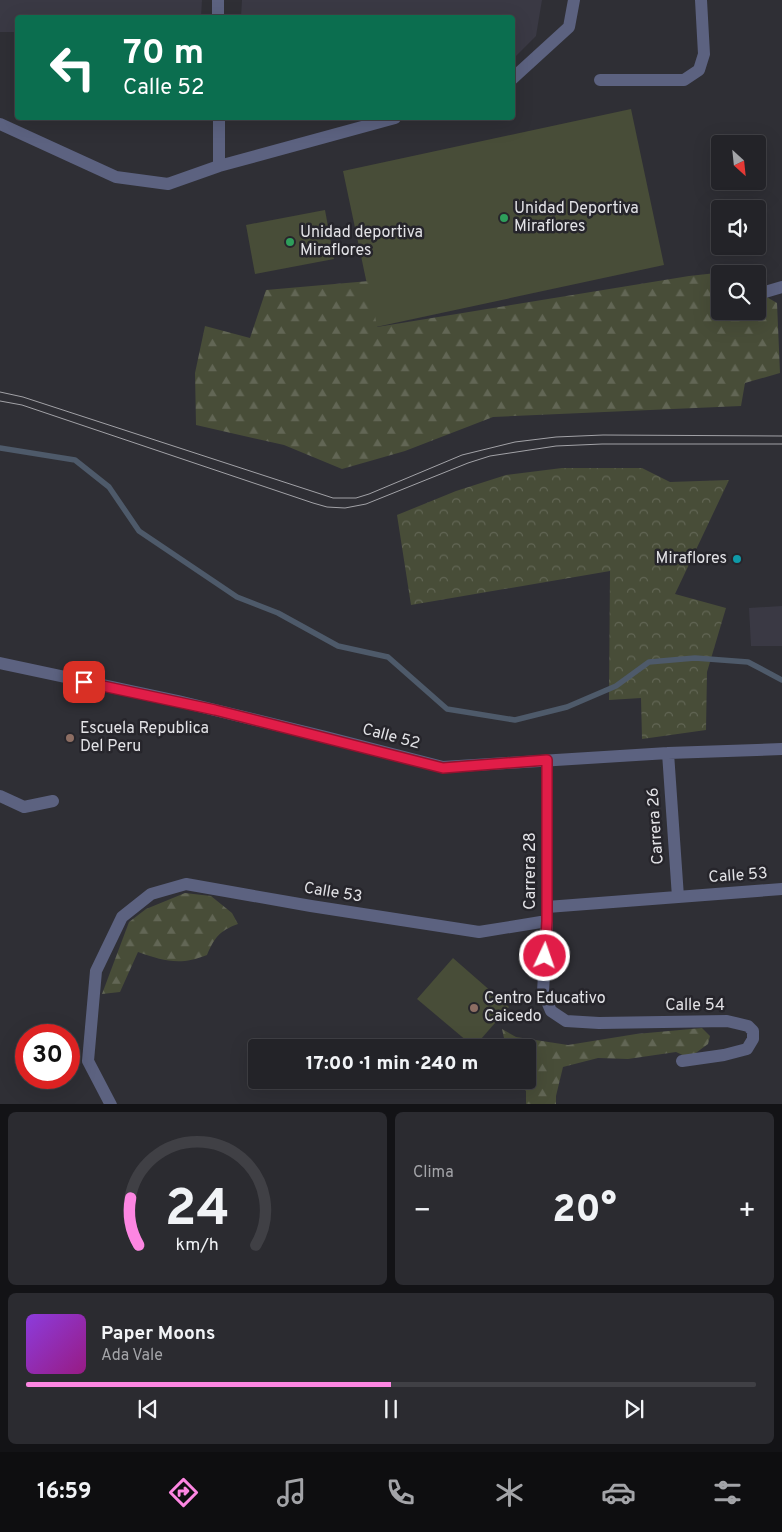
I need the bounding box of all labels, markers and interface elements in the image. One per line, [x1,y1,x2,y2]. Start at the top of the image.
text: 70 m [123,32,204,76]
icon: left [40,35,105,100]
text: Calle 52 [123,75,204,102]
north arrow [711,135,766,190]
map controls [711,135,766,320]
place label: Unidad Deportiva Miraflores [514,199,639,237]
button: sound [711,200,766,255]
marker: Unidad Deportiva Miraflores [498,212,510,224]
place label: Unidad deportiva Miraflores [300,223,423,261]
marker: Unidad deportiva Miraflores [284,236,296,248]
button: search [711,265,766,320]
place label: Miraflores [656,549,727,569]
marker: Miraflores [731,553,743,565]
pin [63,661,105,703]
icon: arrive [70,668,98,696]
place label: Escuela Republica Del Peru [80,719,209,757]
street label: Calle 52 [360,720,422,754]
marker: Escuela Republica Del Peru [64,732,76,744]
street label: Carrera 26 [643,787,669,865]
street label: Carrera 28 [521,832,541,910]
street label: Calle 53 [708,864,768,888]
street label: Calle 53 [302,879,364,907]
position arrow [518,929,570,981]
place label: Centro Educativo Caicedo [484,989,606,1027]
street label: Calle 54 [665,996,725,1016]
marker: Centro Educativo Caicedo [468,1002,480,1014]
speed limit sign: 30 [15,1024,80,1089]
text: 17:00 · 1 min · 240 m [306,1052,478,1076]
text: Clima [413,1163,454,1183]
text: 24 [165,1178,230,1244]
text: 20° [552,1187,617,1236]
text: − [413,1194,431,1230]
text: + [738,1194,756,1230]
text: km/h [176,1234,219,1257]
text: Paper Moons [101,1322,215,1346]
text: Ada Vale [101,1346,163,1366]
icon: previous [134,1395,162,1423]
icon: pause [377,1395,405,1423]
icon: next [620,1395,648,1423]
icon: directions [166,1475,201,1510]
icon: music [274,1475,309,1510]
icon: phone [383,1475,418,1510]
icon: climate [492,1475,527,1510]
icon: car [601,1475,636,1510]
icon: filters [710,1475,745,1510]
text: 16:59 [37,1479,92,1506]

